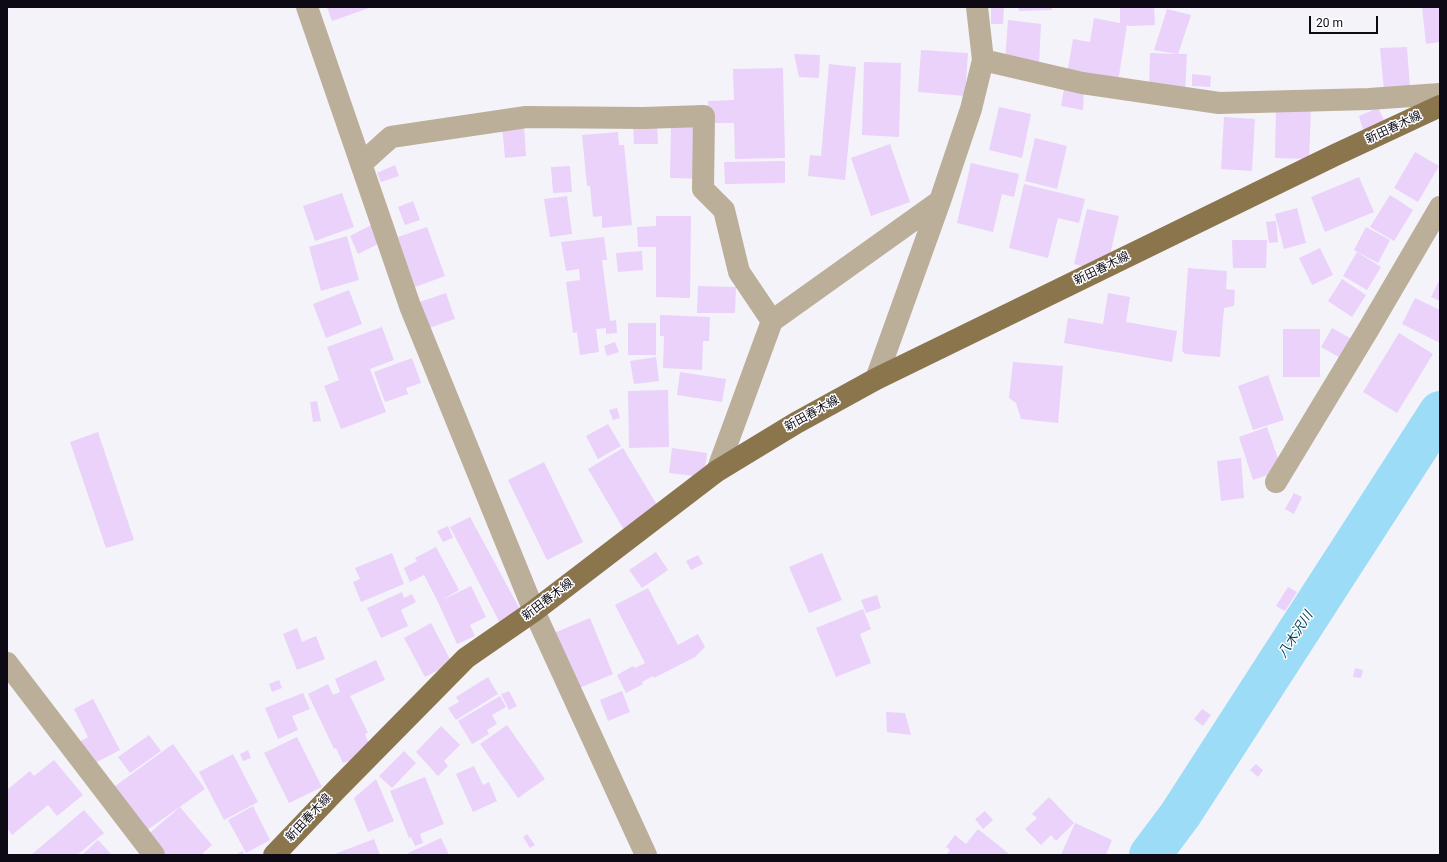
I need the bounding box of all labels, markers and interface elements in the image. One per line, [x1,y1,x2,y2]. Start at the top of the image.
scale bar [1311,8,1380,34]
text: 20 m [1316,16,1343,30]
street label: 新田春木線 [1364,109,1424,147]
street label: 新田春木線 [1072,249,1132,289]
street label: 新田春木線 [782,393,842,435]
street label: 新田春木線 [520,576,576,624]
water label: 八木沢川 [1275,609,1317,661]
street label: 新田春木線 [283,791,335,845]

